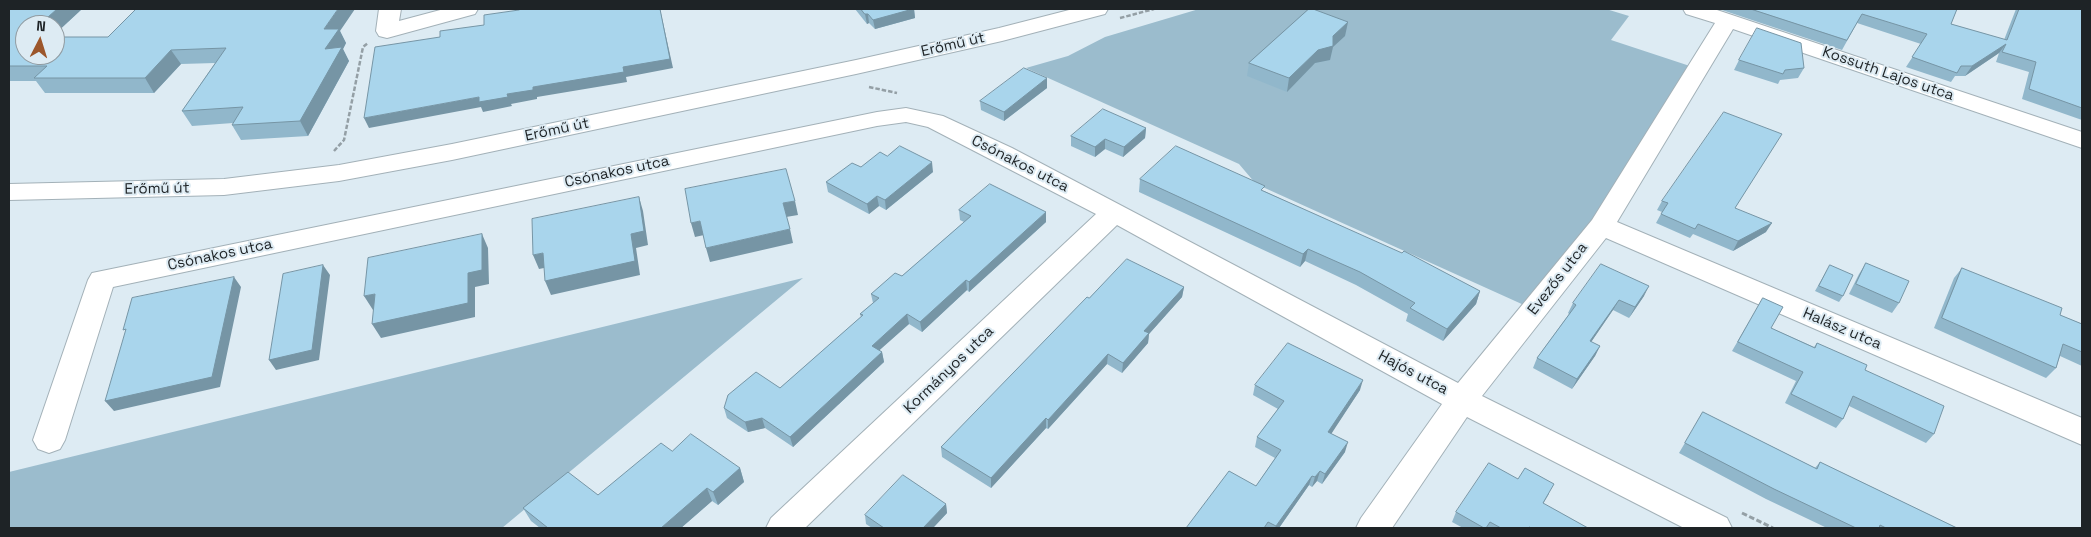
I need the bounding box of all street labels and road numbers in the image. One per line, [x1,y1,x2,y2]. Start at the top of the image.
street label: Erőmű út [919,29,987,61]
street label: Kossuth Lajos utca [1820,43,1956,105]
street label: Erőmű út [523,114,591,146]
street label: Csónakos utca [968,132,1072,196]
street label: Csónakos utca [563,152,671,192]
street label: Erőmű út [124,179,190,199]
street label: Csónakos utca [166,235,274,275]
street label: Evezős utca [1524,239,1592,319]
street label: Halász utca [1800,304,1884,354]
street label: Kormányos utca [900,323,998,417]
street label: Hajós utca [1375,347,1451,399]

